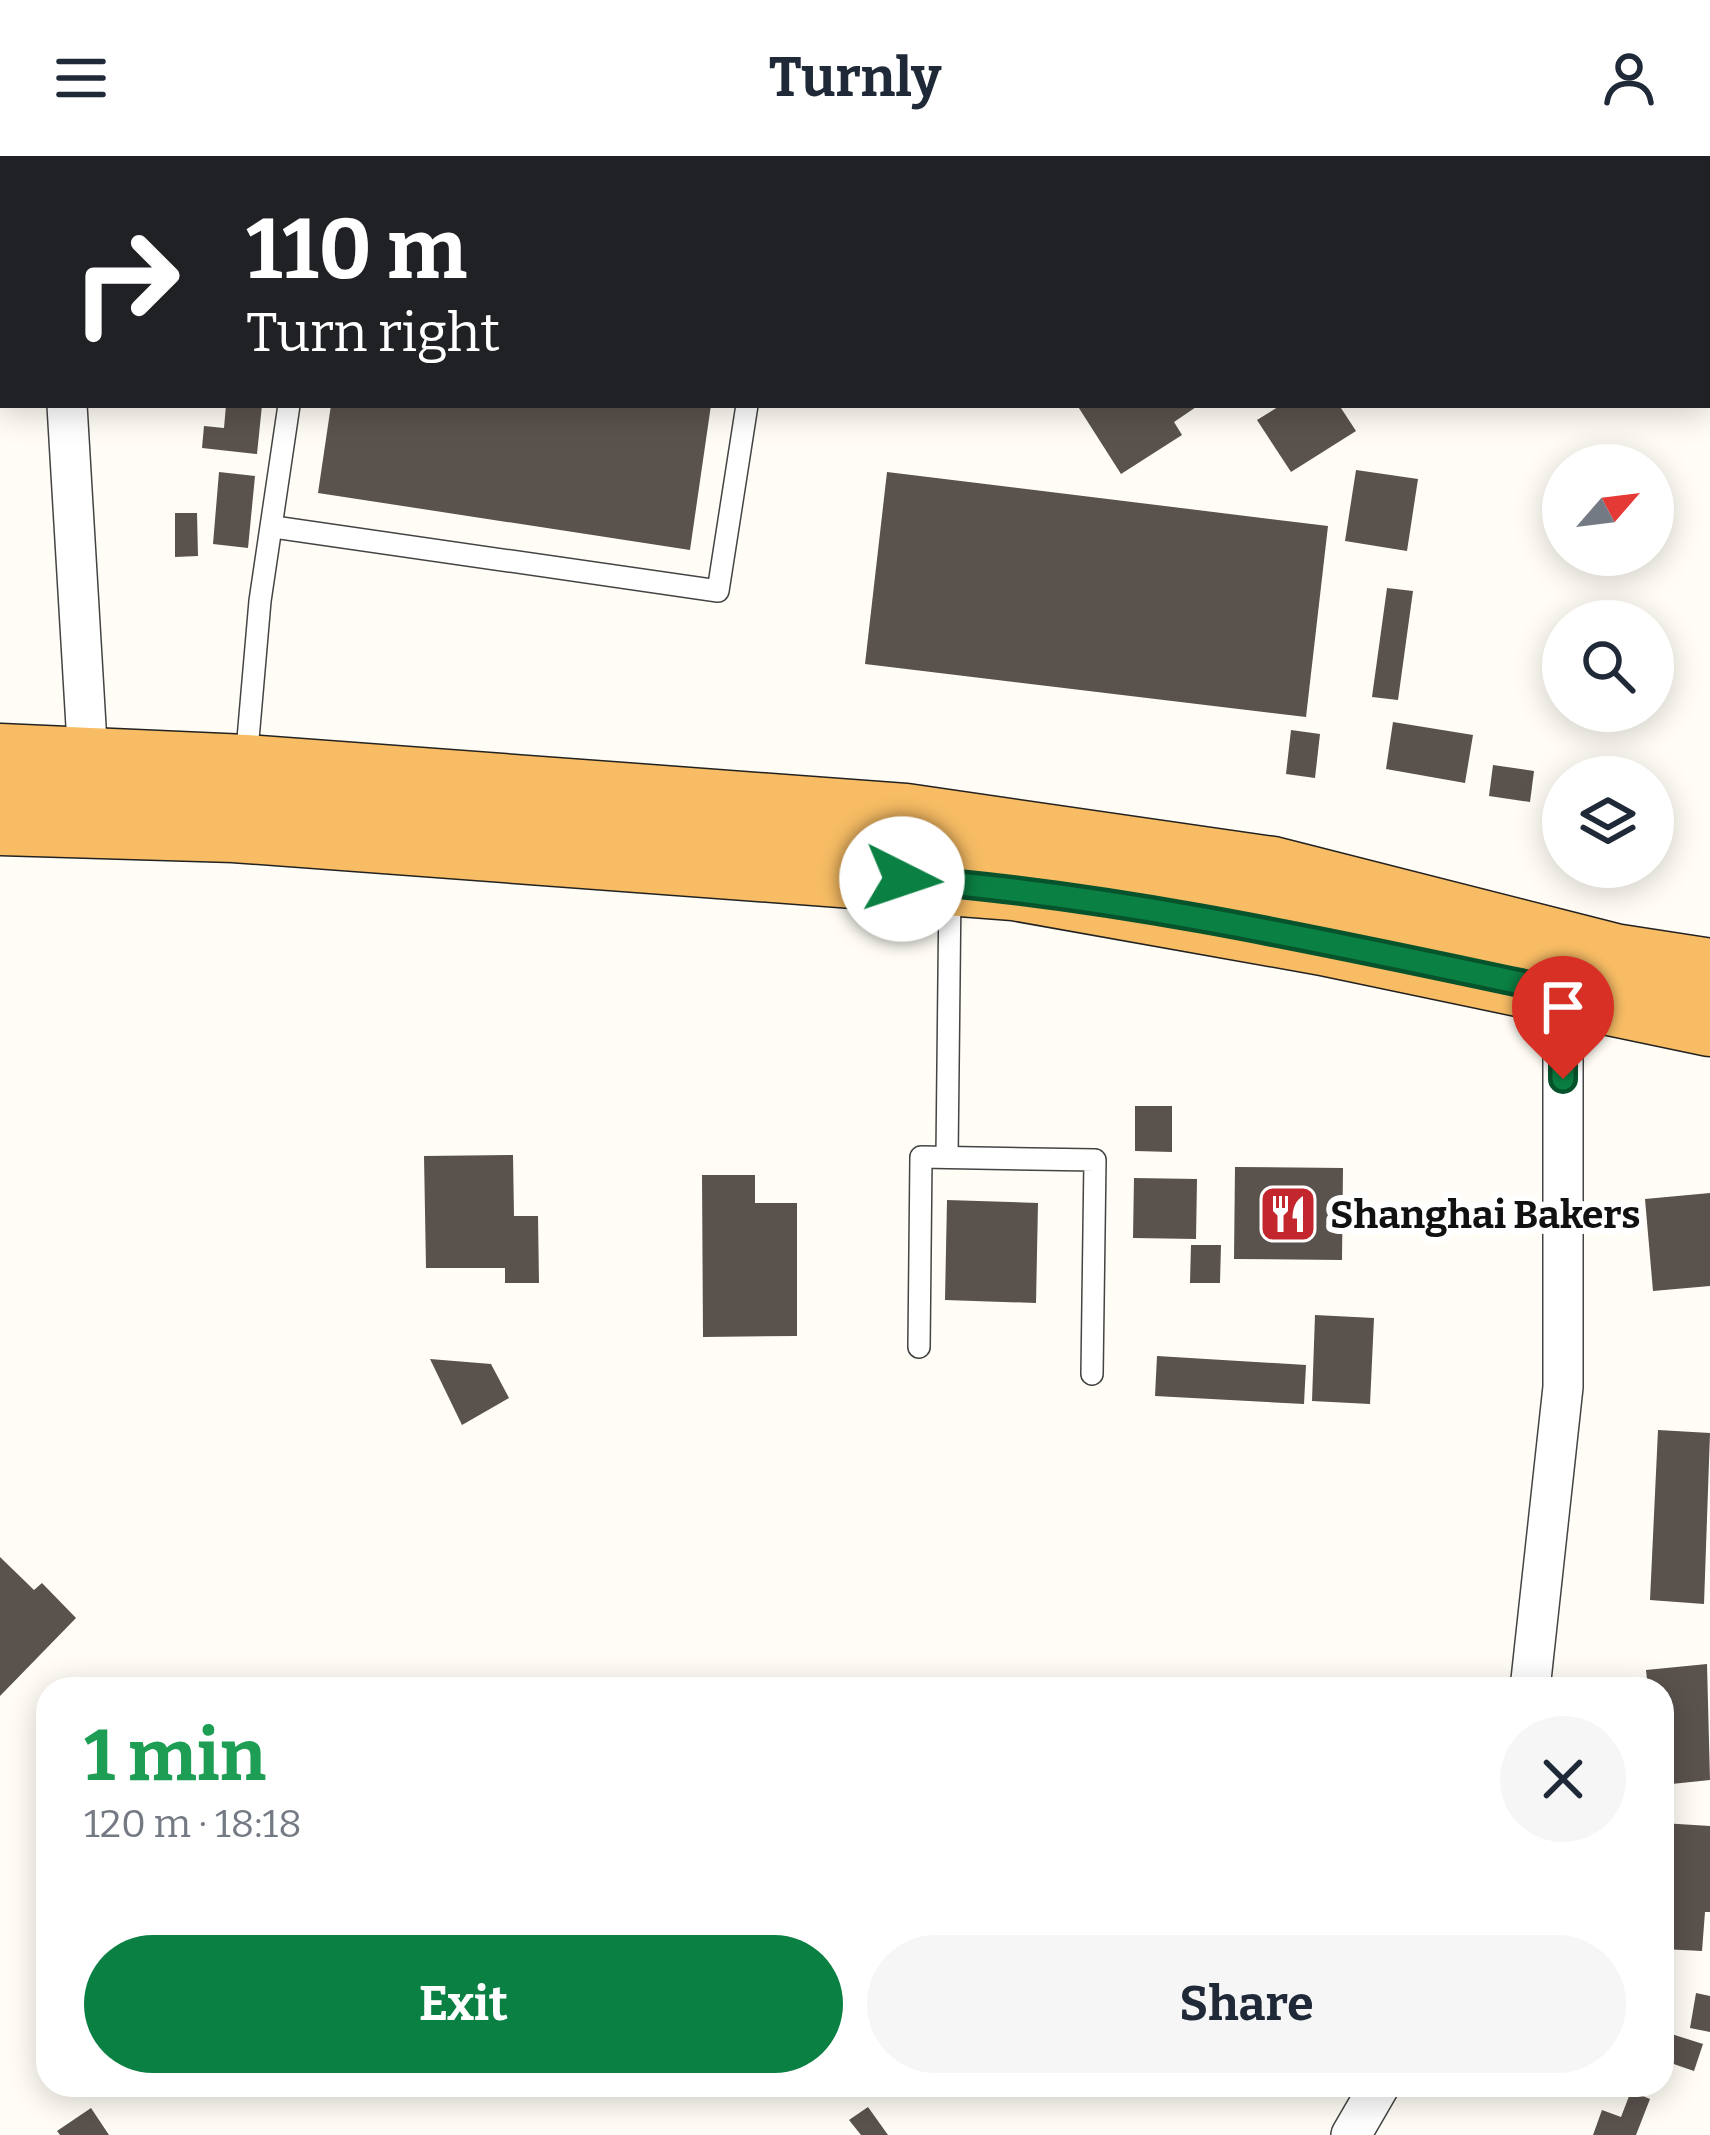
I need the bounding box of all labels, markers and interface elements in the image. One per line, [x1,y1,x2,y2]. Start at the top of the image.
icon: menu [48,45,114,111]
icon: person [1596,45,1662,111]
text: Turnly [769,46,941,110]
text: 110 m [246,199,467,300]
icon: right [48,204,204,360]
text: Turn right [246,301,500,365]
north arrow [1542,444,1674,576]
map controls [1542,444,1674,888]
button: search [1542,600,1674,732]
button: layers [1542,756,1674,888]
position arrow [839,816,965,942]
pin [1512,956,1614,1079]
icon: arrive [1530,974,1596,1040]
restaurant icon: Shanghai Bakers [1257,1183,1319,1245]
place label: Shanghai Bakers [1330,1192,1640,1238]
text: 1 min [84,1713,266,1799]
button: close [1500,1716,1626,1842]
text: 120 m · 18:18 [84,1801,302,1847]
button: Exit [84,1935,843,2073]
button: Share [867,1935,1626,2073]

